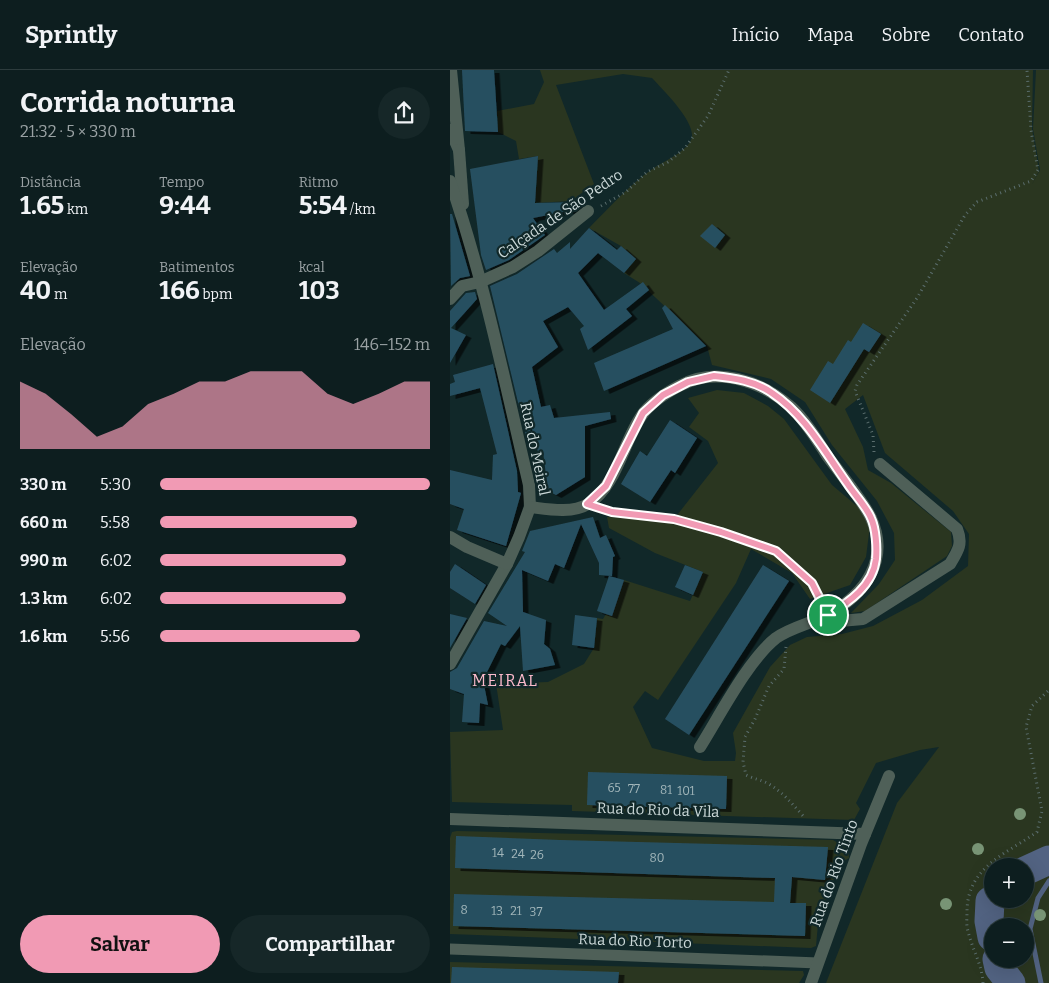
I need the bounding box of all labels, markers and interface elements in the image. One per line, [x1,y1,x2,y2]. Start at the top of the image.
text: Sprintly [25,21,117,49]
text: Início [732,24,779,46]
text: Mapa [807,24,854,46]
text: Sobre [882,24,930,46]
text: Contato [958,24,1024,46]
text: Corrida noturna [20,86,235,119]
button: share [378,87,430,139]
text: 21:32 · 5 × 330 m [20,122,136,141]
street label: Calçada de São Pedro [494,166,626,262]
text: Distância [20,174,81,191]
text: Tempo [159,174,204,191]
text: Ritmo [299,174,338,191]
text: 1.65 [20,191,64,221]
text: 9:44 [159,191,211,221]
text: 5:54 [299,191,347,221]
text: km [64,201,88,218]
text: /km [347,201,376,218]
text: Elevação [20,259,78,276]
text: Batimentos [159,259,234,276]
text: kcal [299,259,325,276]
text: 40 [20,276,51,306]
text: 166 [159,276,200,306]
text: 103 [299,276,340,306]
text: m [51,286,67,303]
text: bpm [200,286,232,303]
text: Elevação [20,335,86,354]
text: 146–152 m [354,335,430,354]
street label: Rua do Meiral [516,401,554,497]
text: 330 m [20,475,66,494]
text: 5:30 [100,475,131,494]
text: 660 m [20,513,67,532]
text: 5:58 [100,513,130,532]
text: 990 m [20,551,67,570]
text: 6:02 [100,551,132,570]
text: 1.3 km [20,589,67,608]
text: 6:02 [100,589,132,608]
pin [807,594,849,636]
icon: arrive [814,601,842,629]
text: 1.6 km [20,627,67,646]
text: 5:56 [100,627,130,646]
district label: MEIRAL [472,671,538,690]
house number: 65 [607,781,621,795]
house number: 77 [628,782,640,796]
house number: 81 [660,783,672,797]
house number: 101 [677,784,695,798]
street label: Rua do Rio da Vila [596,799,720,821]
street label: Rua do Rio Tinto [806,817,862,929]
house number: 14 [492,846,504,860]
house number: 24 [511,847,525,861]
house number: 26 [530,848,544,862]
house number: 80 [650,851,664,865]
map controls [984,858,1034,968]
button: + [984,858,1034,908]
house number: 8 [460,903,468,917]
house number: 13 [491,904,503,918]
house number: 21 [510,904,522,918]
house number: 37 [530,905,542,919]
button: Salvar [20,915,220,973]
button: Compartilhar [230,915,430,973]
button: − [984,918,1034,968]
street label: Rua do Rio Torto [578,930,692,952]

